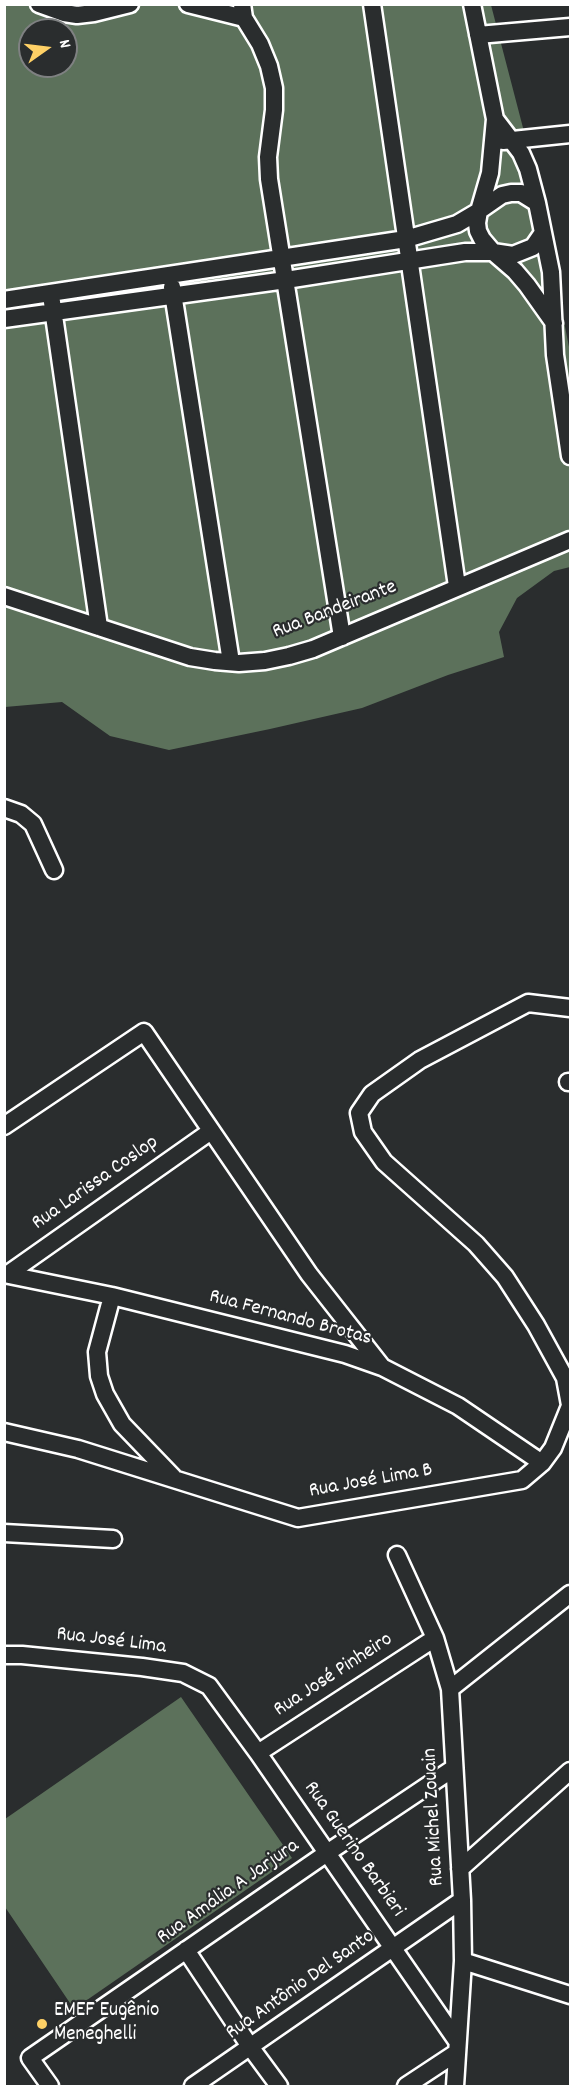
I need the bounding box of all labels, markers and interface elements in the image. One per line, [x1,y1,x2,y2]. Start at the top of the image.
north arrow [18,18,78,78]
text: N [52,37,76,51]
street label: Rua Bandeirante [269,576,401,646]
street label: Rua Larissa Coslop [28,1131,164,1237]
street label: Rua Fernando Brotas [206,1285,374,1353]
street label: Rua José Lima B [307,1459,435,1505]
street label: Rua José Lima [55,1623,167,1661]
street label: Rua José Pinheiro [270,1628,398,1724]
street label: Rua Michel Zouain [419,1747,451,1887]
street label: Rua Guerino Barbieri [297,1777,409,1923]
street label: Rua Amália A Jarjura [153,1835,305,1951]
street label: Rua Antônio Del Santo [222,1925,380,2047]
place label: EMEF Eugênio Meneghelli [54,1999,159,2049]
marker: EMEF Eugênio Meneghelli [35,2017,49,2031]

